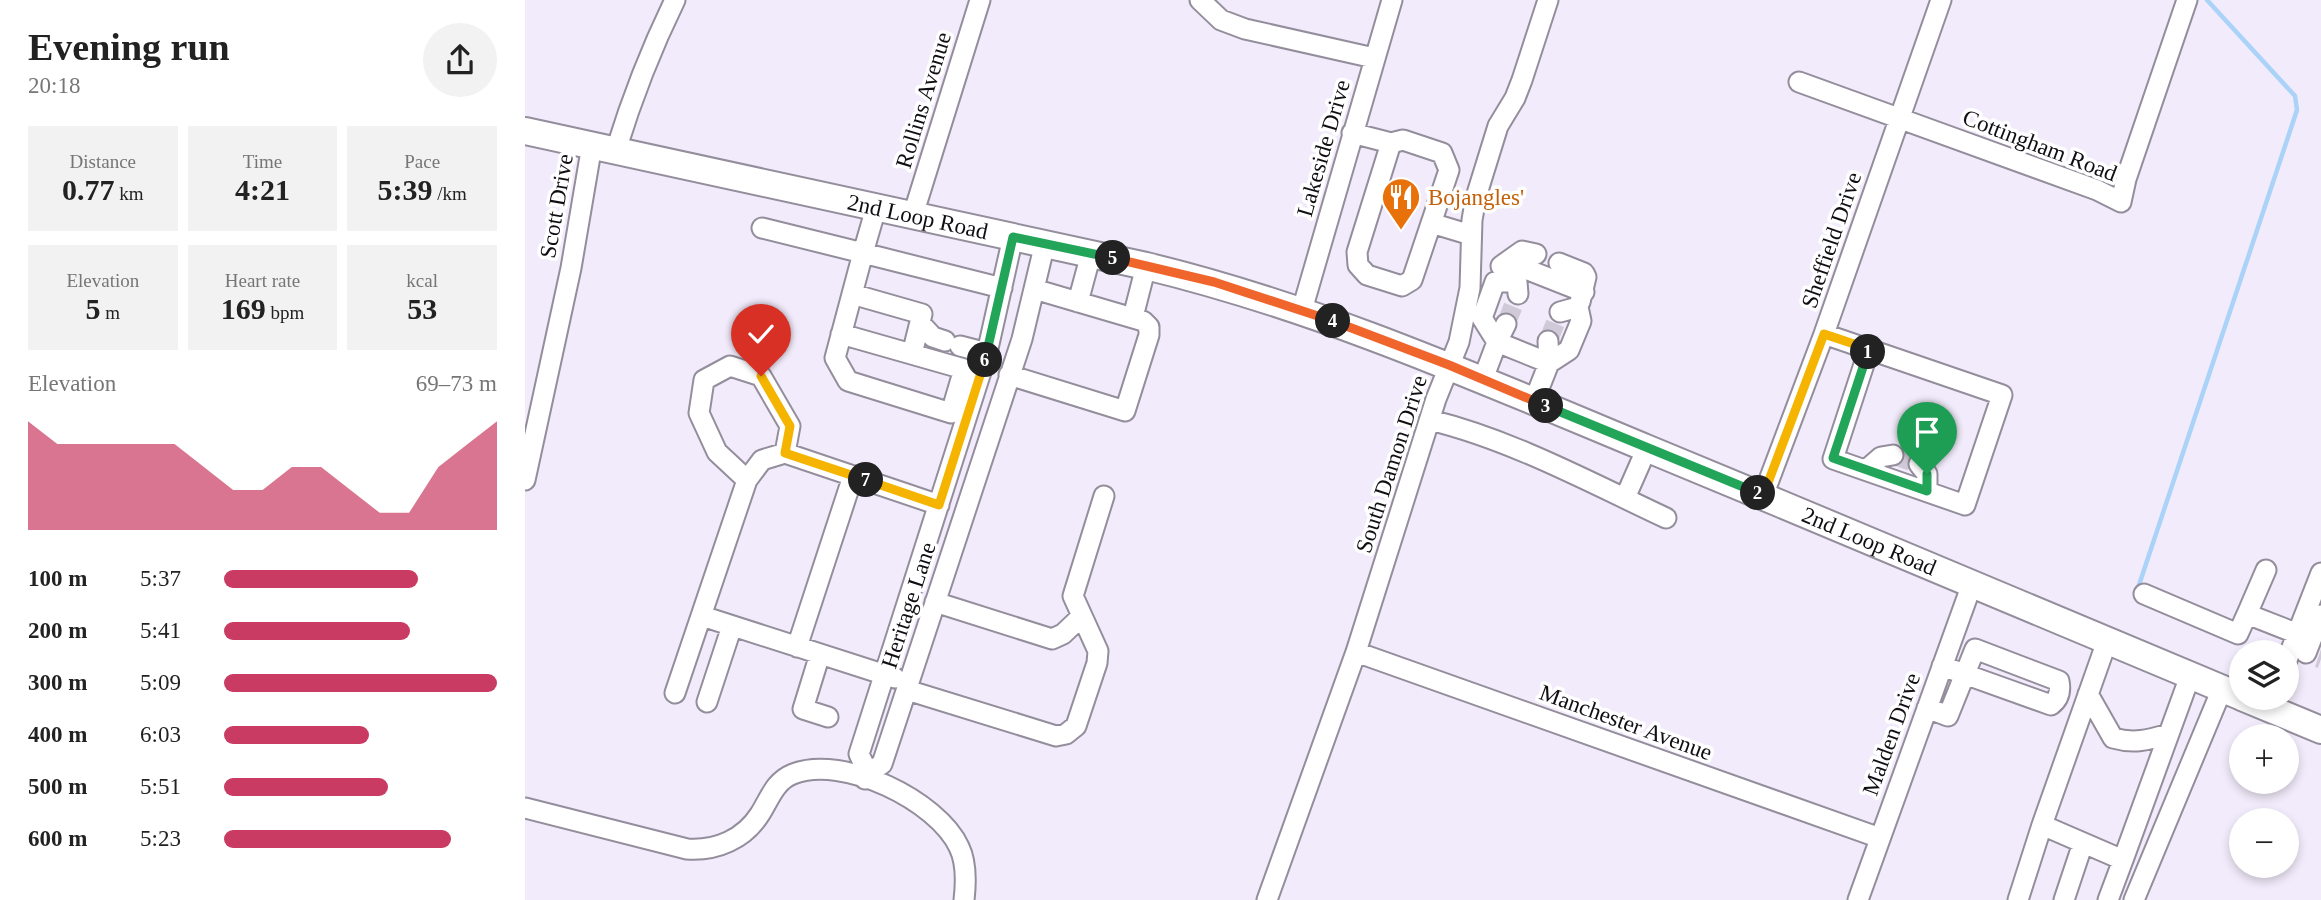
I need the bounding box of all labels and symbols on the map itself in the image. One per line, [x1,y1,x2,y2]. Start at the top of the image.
street label: Rollins Avenue [891,29,956,171]
street label: Lakeside Drive [1292,77,1355,219]
street label: Cottingham Road [1959,105,2121,187]
street label: Scott Drive [535,152,578,260]
street label: Sheffield Drive [1797,169,1866,311]
restaurant icon: Bojangles' [1380,176,1422,231]
place label: Bojangles' [1428,185,1524,210]
street label: 2nd Loop Road [845,189,991,244]
pin: 5 [1095,240,1131,276]
pin [731,304,791,376]
pin: 4 [1315,304,1351,338]
pin: 1 [1851,334,1885,370]
pin: 6 [967,342,1002,378]
street label: South Damon Drive [1351,372,1432,556]
pin: 3 [1529,388,1563,424]
pin [1897,402,1957,474]
pin: 7 [849,462,883,498]
pin: 2 [1741,476,1775,510]
street label: 2nd Loop Road [1798,502,1940,581]
street label: Heritage Lane [876,539,941,671]
street label: Malden Drive [1858,670,1925,799]
street label: Manchester Avenue [1536,680,1715,765]

